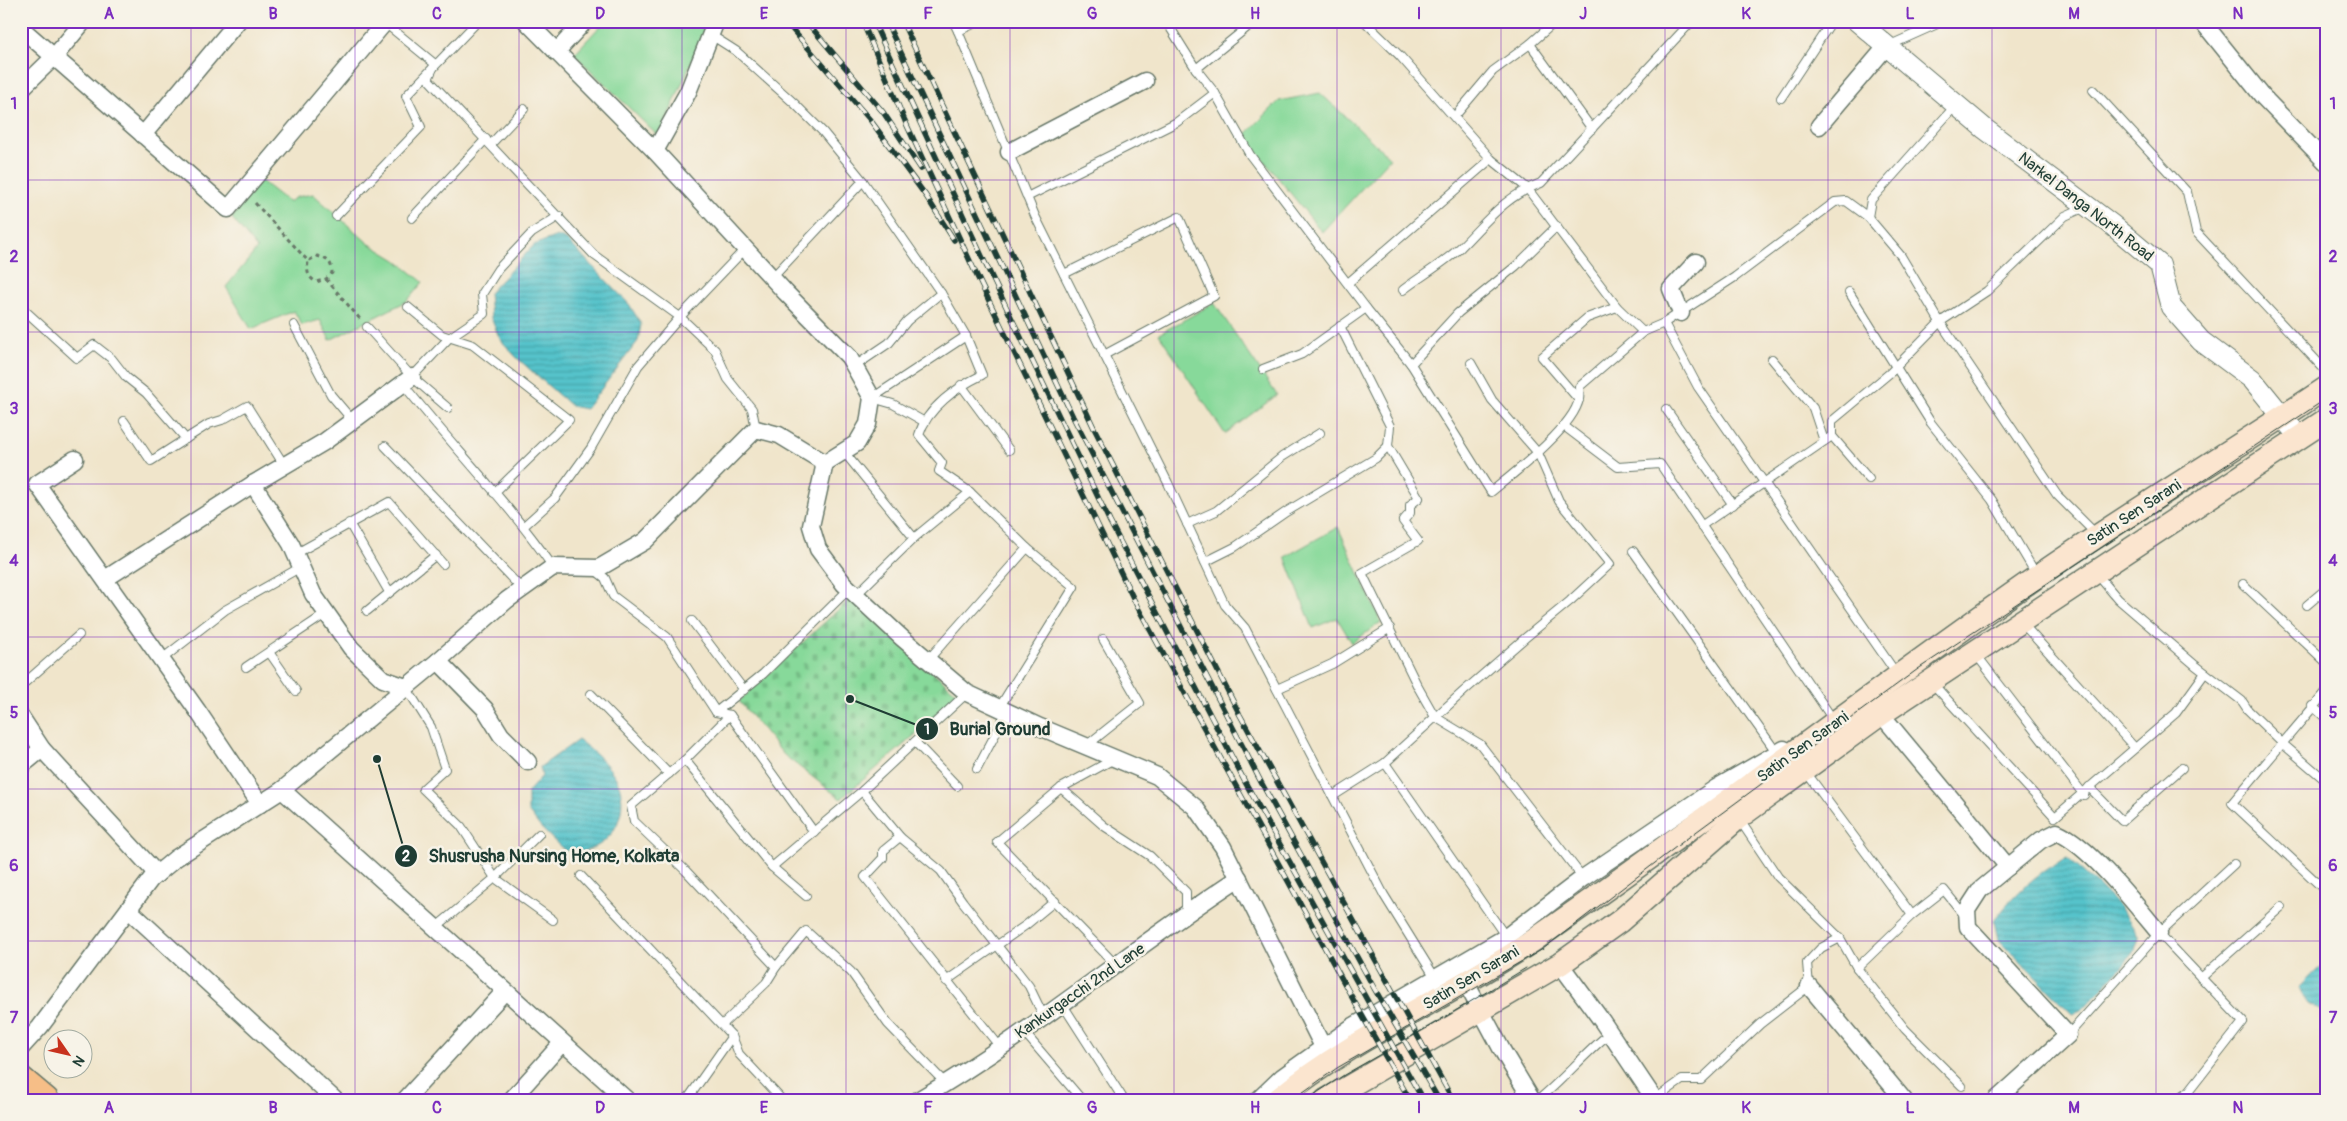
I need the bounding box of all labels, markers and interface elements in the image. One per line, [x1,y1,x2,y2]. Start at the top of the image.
text: A [104,4,115,24]
text: B [268,4,278,24]
text: C [432,4,442,24]
text: D [595,4,605,24]
text: E [760,4,769,24]
text: F [923,4,933,24]
text: G [1087,4,1098,24]
text: H [1250,4,1260,24]
text: I [1417,4,1421,24]
text: J [1579,4,1587,24]
text: K [1741,4,1751,24]
text: L [1905,4,1915,24]
text: M [2068,4,2080,24]
text: N [2233,4,2244,24]
text: 1 [11,94,17,114]
text: 1 [2330,94,2336,114]
street label: Narkel Danga North Road [2014,148,2158,266]
text: 2 [10,247,19,267]
text: 2 [2329,247,2338,267]
text: 3 [10,399,19,419]
text: 3 [2329,399,2338,419]
street label: Satin Sen Sarani [2083,475,2185,551]
text: 4 [9,551,19,571]
text: 4 [2328,551,2338,571]
text: 5 [10,703,19,723]
text: 5 [2329,703,2338,723]
street label: Satin Sen Sarani [1753,707,1853,787]
callout: Burial Ground [914,713,1060,746]
text: Burial Ground [949,718,1051,741]
text: 1 [924,720,930,739]
callout: Shusrusha Nursing Home, Kolkata [394,839,690,872]
text: Shusrusha Nursing Home, Kolkata [429,845,680,868]
text: 2 [402,847,410,866]
text: 6 [9,856,19,876]
text: 6 [2328,856,2338,876]
street label: Kankurgacchi 2nd Lane [1011,939,1149,1043]
street label: Satin Sen Sarani [1419,941,1523,1015]
text: 7 [10,1008,19,1028]
text: 7 [2329,1008,2338,1028]
north arrow [42,1028,92,1078]
text: N [69,1052,88,1070]
text: A [104,1098,115,1118]
text: B [268,1098,278,1118]
text: C [432,1098,442,1118]
text: D [595,1098,605,1118]
text: E [760,1098,769,1118]
text: F [923,1098,933,1118]
text: G [1087,1098,1098,1118]
text: H [1250,1098,1260,1118]
text: I [1417,1098,1421,1118]
text: J [1579,1098,1587,1118]
text: K [1741,1098,1751,1118]
text: L [1905,1098,1915,1118]
text: M [2068,1098,2080,1118]
text: N [2233,1098,2244,1118]

